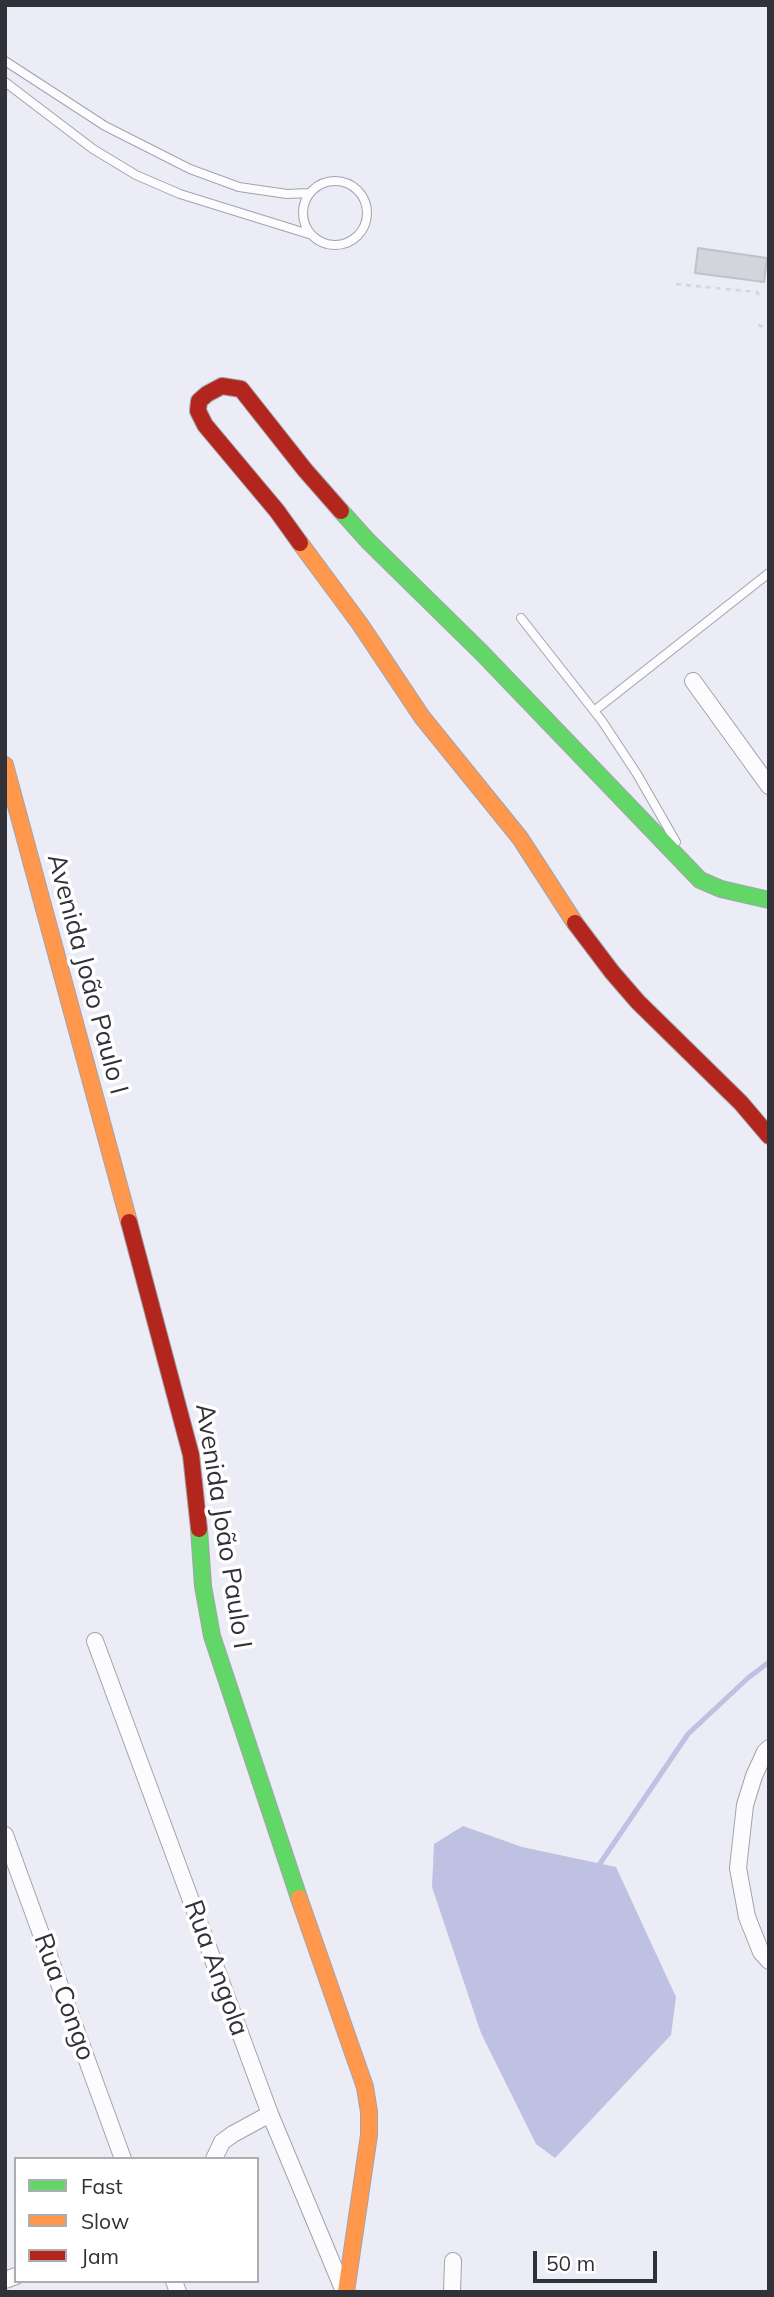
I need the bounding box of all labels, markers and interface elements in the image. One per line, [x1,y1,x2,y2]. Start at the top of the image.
street label: Avenida João Paulo I [40,850,134,1098]
street label: Avenida João Paulo I [188,1401,258,1651]
street label: Rua Angola [177,1896,255,2040]
street label: Rua Congo [27,1929,101,2065]
legend [14,2157,259,2283]
text: Fast [81,2173,123,2199]
text: Slow [81,2208,129,2234]
scale bar [536,2238,660,2282]
text: Jam [81,2243,119,2269]
text: 50 m [546,2250,595,2276]

